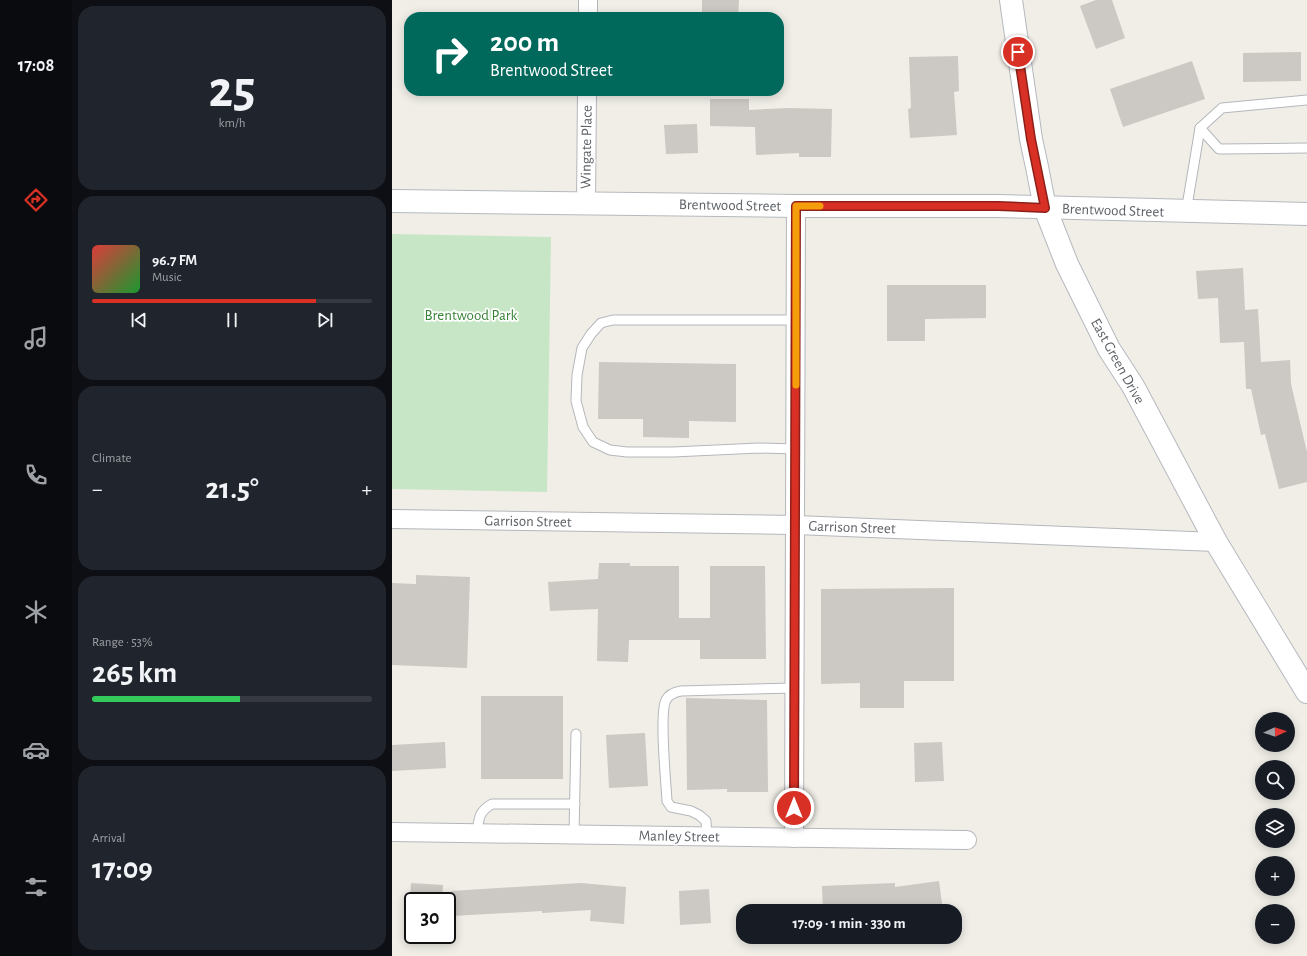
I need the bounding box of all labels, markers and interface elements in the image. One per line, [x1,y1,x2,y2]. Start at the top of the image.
icon: right [424,28,476,80]
text: 200 m [490,29,559,57]
pin [1001,35,1035,69]
icon: arrive [1007,41,1029,63]
text: 17:08 [18,57,54,75]
text: Brentwood Street [490,62,613,80]
text: 25 [209,64,255,116]
street label: Wingate Place [578,105,595,189]
text: km/h [219,117,245,130]
icon: directions [22,186,50,214]
street label: Brentwood Street [679,197,782,214]
street label: Brentwood Street [1062,201,1165,220]
text: 96.7 FM [152,253,197,268]
text: Music [152,271,182,284]
park label: Brentwood Park [425,308,518,323]
icon: previous [128,309,150,331]
icon: pause [221,309,243,331]
icon: next [314,309,336,331]
street label: East Green Drive [1088,316,1147,407]
icon: music [22,324,50,352]
text: Climate [92,452,131,465]
icon: phone [22,461,50,489]
text: 21.5° [205,474,259,504]
text: − [92,478,103,500]
text: + [361,478,372,500]
street label: Garrison Street [484,513,572,530]
street label: Garrison Street [808,518,896,537]
icon: climate [22,598,50,626]
text: Range · 53% [92,636,153,649]
text: 265 km [92,658,177,688]
north arrow [1255,712,1295,752]
map controls [1255,712,1295,944]
icon: car [22,736,50,764]
button: search [1255,760,1295,800]
position arrow [773,787,815,829]
button: layers [1255,808,1295,848]
street label: Manley Street [638,828,720,845]
text: Arrival [92,832,125,845]
text: 17:09 [92,854,153,884]
button: + [1255,856,1295,896]
icon: filters [22,873,50,901]
speed limit sign: 30 [404,892,456,944]
button: − [1255,904,1295,944]
text: 17:09 · 1 min · 330 m [792,916,906,931]

